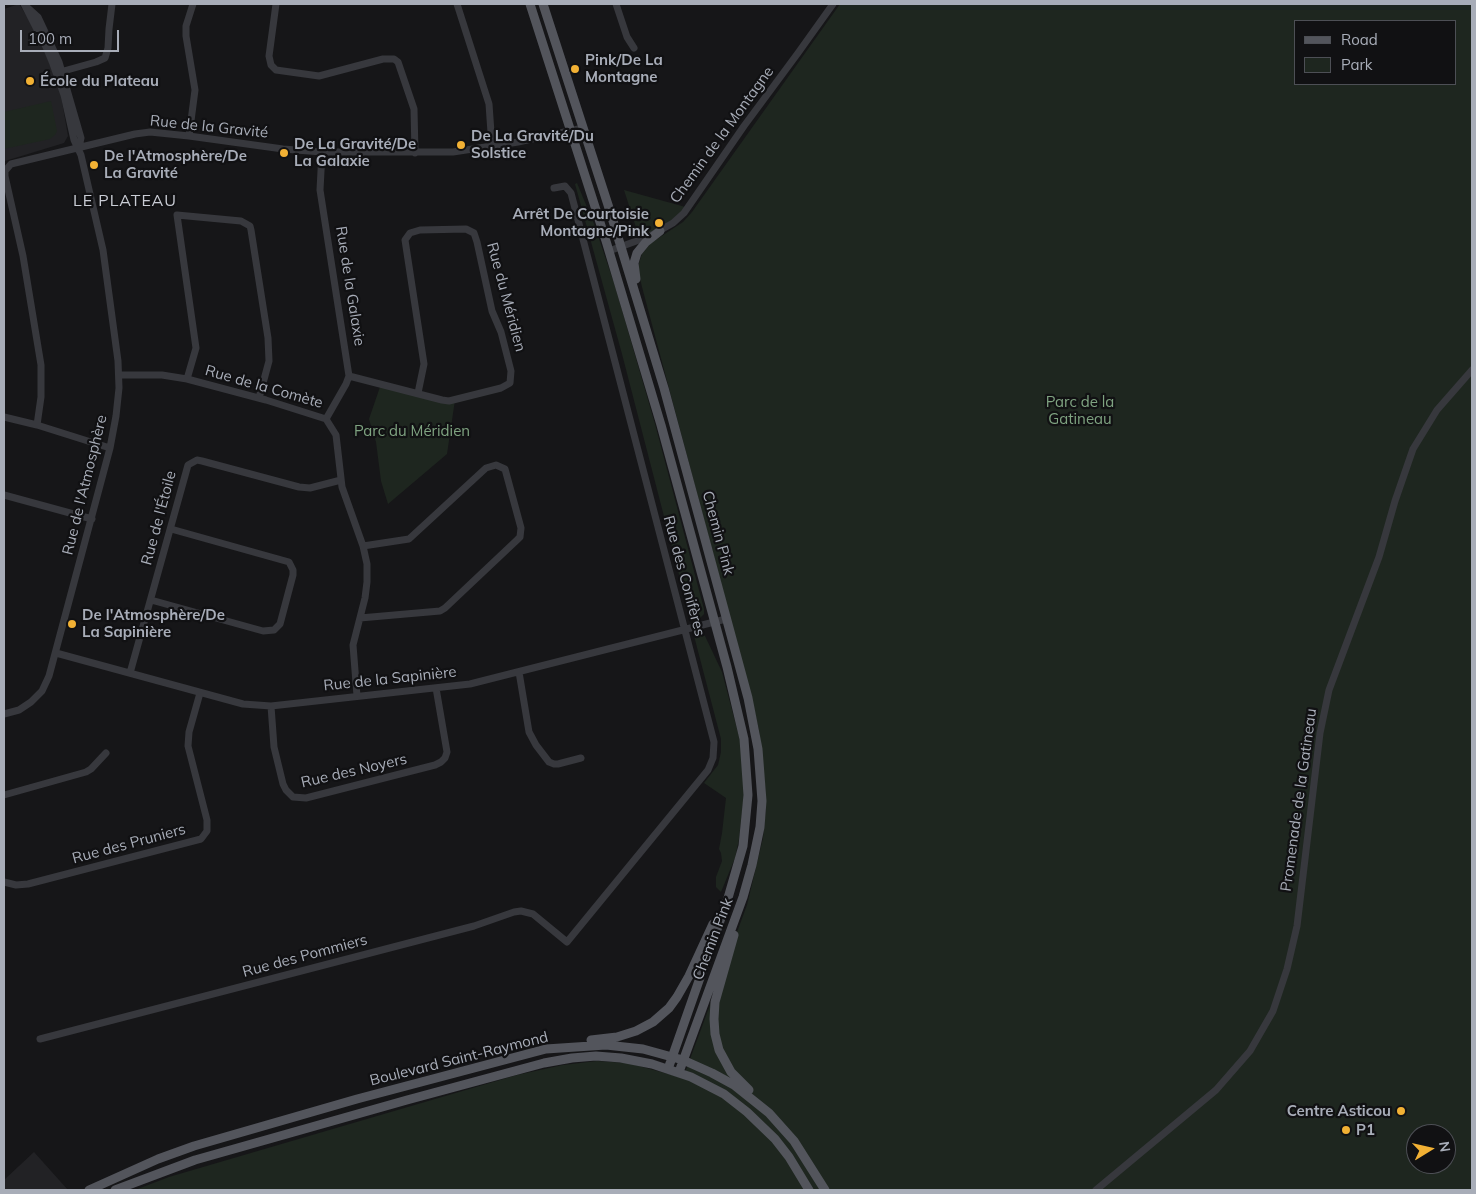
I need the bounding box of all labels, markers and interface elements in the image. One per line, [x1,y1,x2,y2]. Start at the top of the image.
scale bar [22,20,121,52]
legend [1294,20,1456,85]
text: 100 m [28,29,72,48]
text: Road [1341,30,1378,49]
place label: Pink/De La Montagne [585,51,663,86]
text: Park [1341,55,1373,74]
marker: Pink/De La Montagne [569,63,581,75]
street label: Chemin de la Montagne [666,63,778,207]
place label: École du Plateau [40,72,159,90]
marker: École du Plateau [24,75,36,87]
street label: Rue de la Gravité [149,112,269,142]
place label: De La Gravité/Du Solstice [471,127,594,162]
place label: De La Gravité/De La Galaxie [294,135,416,170]
marker: De La Gravité/Du Solstice [455,139,467,151]
place label: De l'Atmosphère/De La Gravité [104,147,247,182]
marker: De La Gravité/De La Galaxie [278,147,290,159]
marker: De l'Atmosphère/De La Gravité [88,159,100,171]
district label: LE PLATEAU [72,191,178,211]
place label: Arrêt De Courtoisie Montagne/Pink [512,205,649,240]
marker: Arrêt De Courtoisie Montagne/Pink [653,217,665,229]
street label: Rue de la Galaxie [332,225,368,347]
street label: Rue du Méridien [483,240,529,354]
street label: Rue de la Comète [203,362,325,412]
park label: Parc de la Gatineau [1046,393,1114,428]
street label: Rue de l'Atmosphère [59,413,111,557]
park label: Parc du Méridien [354,422,470,440]
street label: Rue de l'Étoile [138,469,180,567]
street label: Chemin Pink [698,489,738,577]
street label: Rue des Conifères [659,514,709,638]
place label: De l'Atmosphère/De La Sapinière [82,606,225,641]
marker: De l'Atmosphère/De La Sapinière [66,618,78,630]
street label: Rue de la Sapinière [323,663,457,695]
street label: Promenade de la Gatineau [1277,707,1321,893]
street label: Rue des Noyers [299,750,409,792]
street label: Rue des Pruniers [70,820,188,868]
street label: Chemin Pink [689,895,737,983]
street label: Rue des Pommiers [241,931,369,981]
street label: Boulevard Saint-Raymond [368,1028,550,1090]
place label: Centre Asticou [1287,1102,1391,1120]
marker: Centre Asticou [1395,1105,1407,1117]
place label: P1 [1356,1121,1375,1139]
marker: P1 [1340,1124,1352,1136]
north arrow [1406,1124,1456,1174]
text: N [1435,1140,1455,1153]

